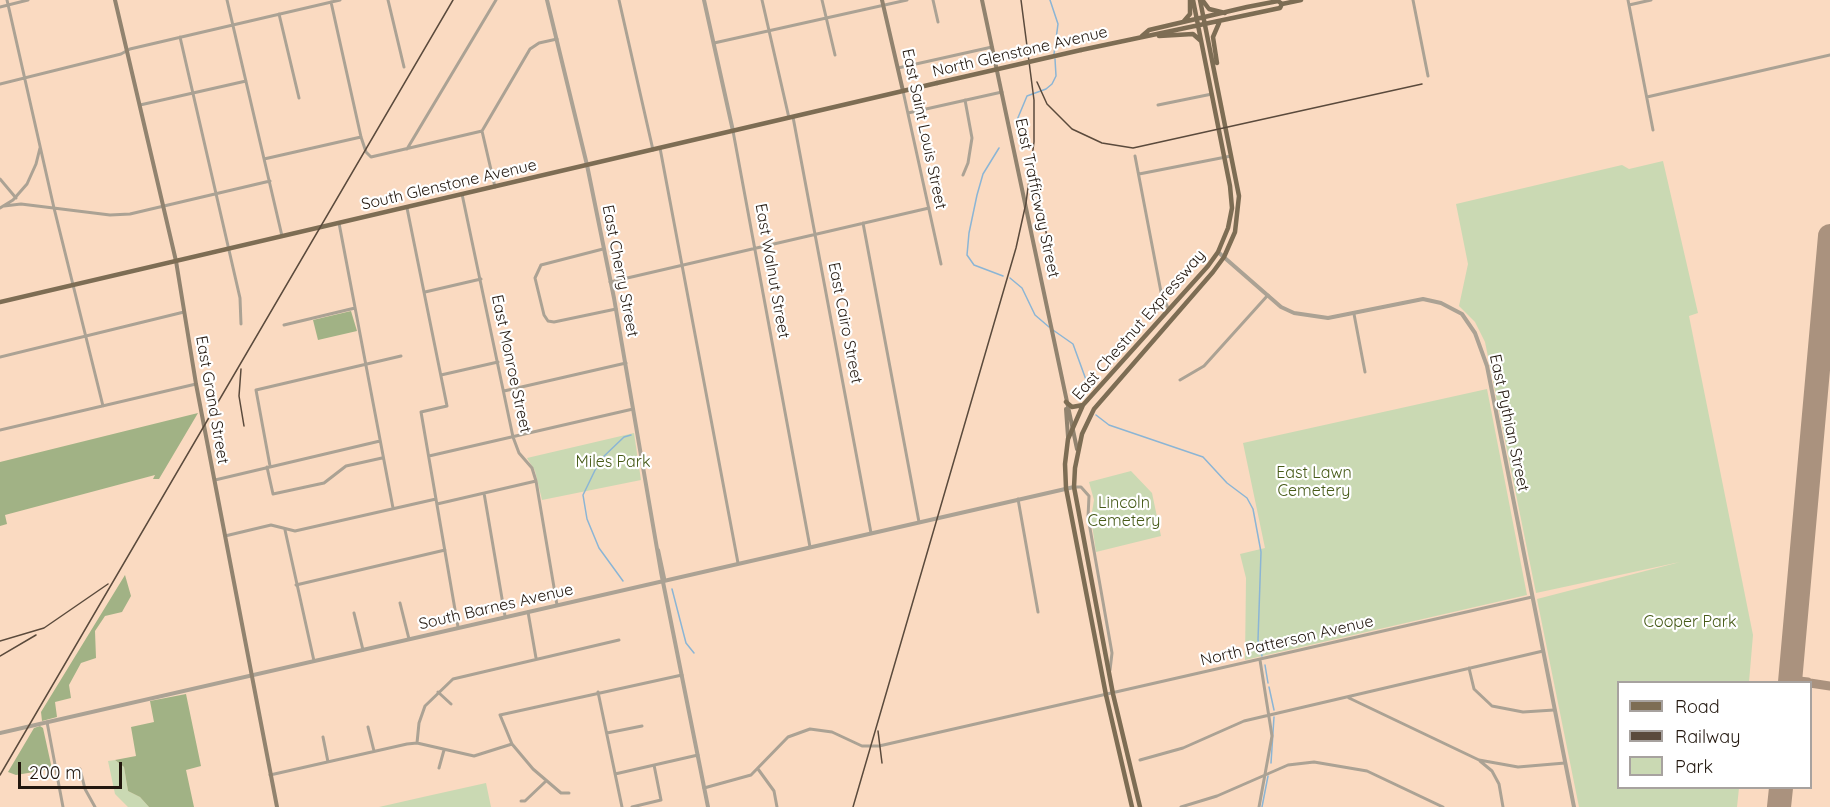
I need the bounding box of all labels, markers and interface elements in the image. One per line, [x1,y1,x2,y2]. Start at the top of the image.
street label: North Glenstone Avenue [931,22,1109,82]
street label: East Saint Louis Street [898,47,950,211]
street label: East Trafficway Street [1011,116,1063,280]
street label: South Glenstone Avenue [359,155,539,215]
street label: East Walnut Street [751,202,793,340]
street label: East Cherry Street [598,203,642,339]
street label: East Chestnut Expressway [1068,246,1210,404]
street label: East Cairo Street [824,261,866,385]
street label: East Monroe Street [487,293,535,435]
street label: East Grand Street [191,334,233,466]
street label: East Pythian Street [1485,353,1533,493]
park label: Miles Park [576,452,650,472]
park label: East Lawn Cemetery [1276,463,1352,501]
park label: Lincoln Cemetery [1088,493,1160,531]
street label: South Barnes Avenue [417,580,575,634]
street label: North Patterson Avenue [1199,612,1375,670]
park label: Cooper Park [1644,612,1736,632]
legend [1617,681,1812,789]
text: Road [1675,695,1720,718]
text: Railway [1675,725,1741,748]
scale bar [21,750,124,788]
text: Park [1675,755,1713,778]
text: 200 m [29,761,82,784]

